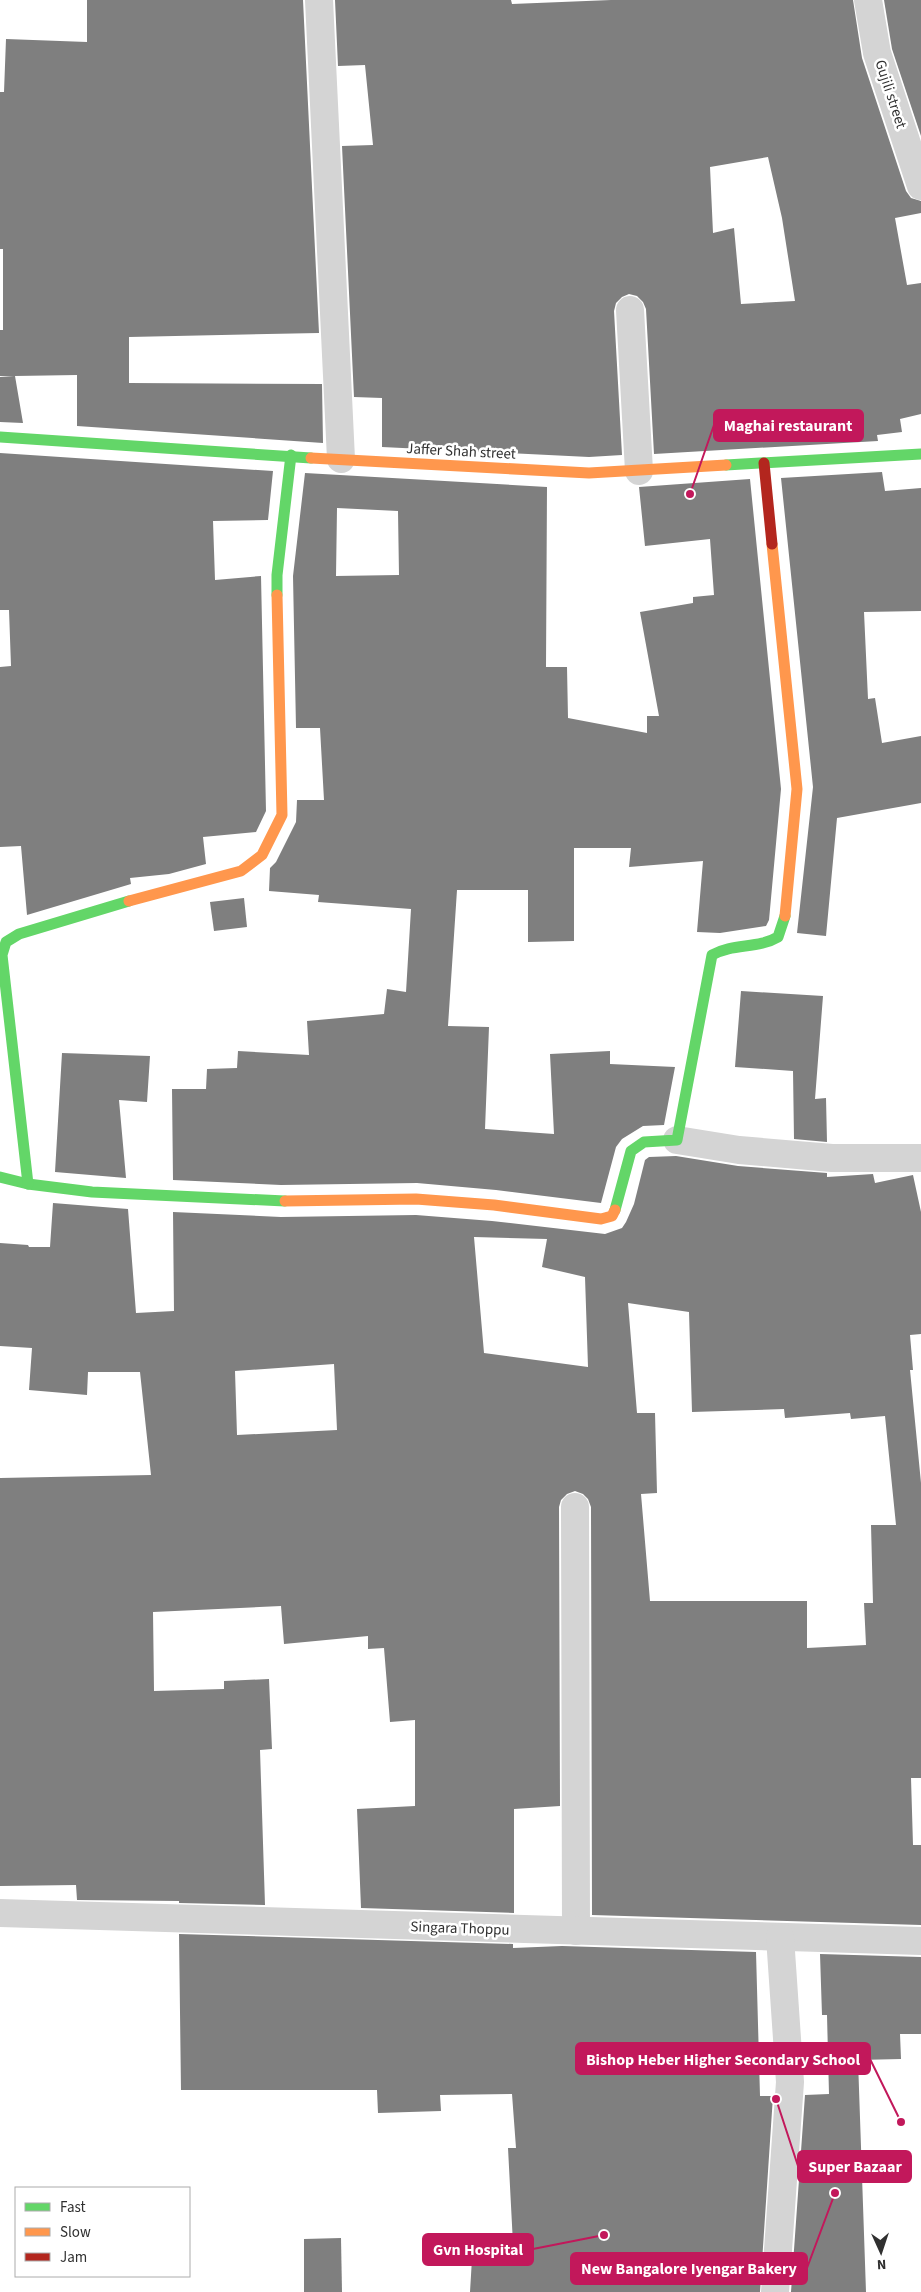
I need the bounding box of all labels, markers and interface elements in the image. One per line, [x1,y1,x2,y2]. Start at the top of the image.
street label: Gujili street [870,57,912,131]
callout: Maghai restaurant [714,410,863,441]
text: Maghai restaurant [724,415,852,437]
street label: Jaffer Shah street [406,438,516,465]
street label: Singara Thoppu [410,1916,510,1941]
callout: Bishop Heber Higher Secondary School [576,2043,870,2074]
text: Bishop Heber Higher Secondary School [586,2049,860,2071]
callout: Super Bazaar [798,2151,911,2182]
text: Super Bazaar [808,2156,902,2178]
legend [15,2187,190,2277]
text: Fast [60,2197,86,2218]
text: Slow [60,2222,91,2243]
north arrow [856,2227,906,2277]
callout: Gvn Hospital [423,2234,533,2265]
text: Gvn Hospital [433,2239,523,2261]
text: Jam [60,2247,87,2268]
callout: New Bangalore Iyengar Bakery [571,2253,807,2284]
text: N [876,2254,887,2274]
text: New Bangalore Iyengar Bakery [581,2258,798,2280]

